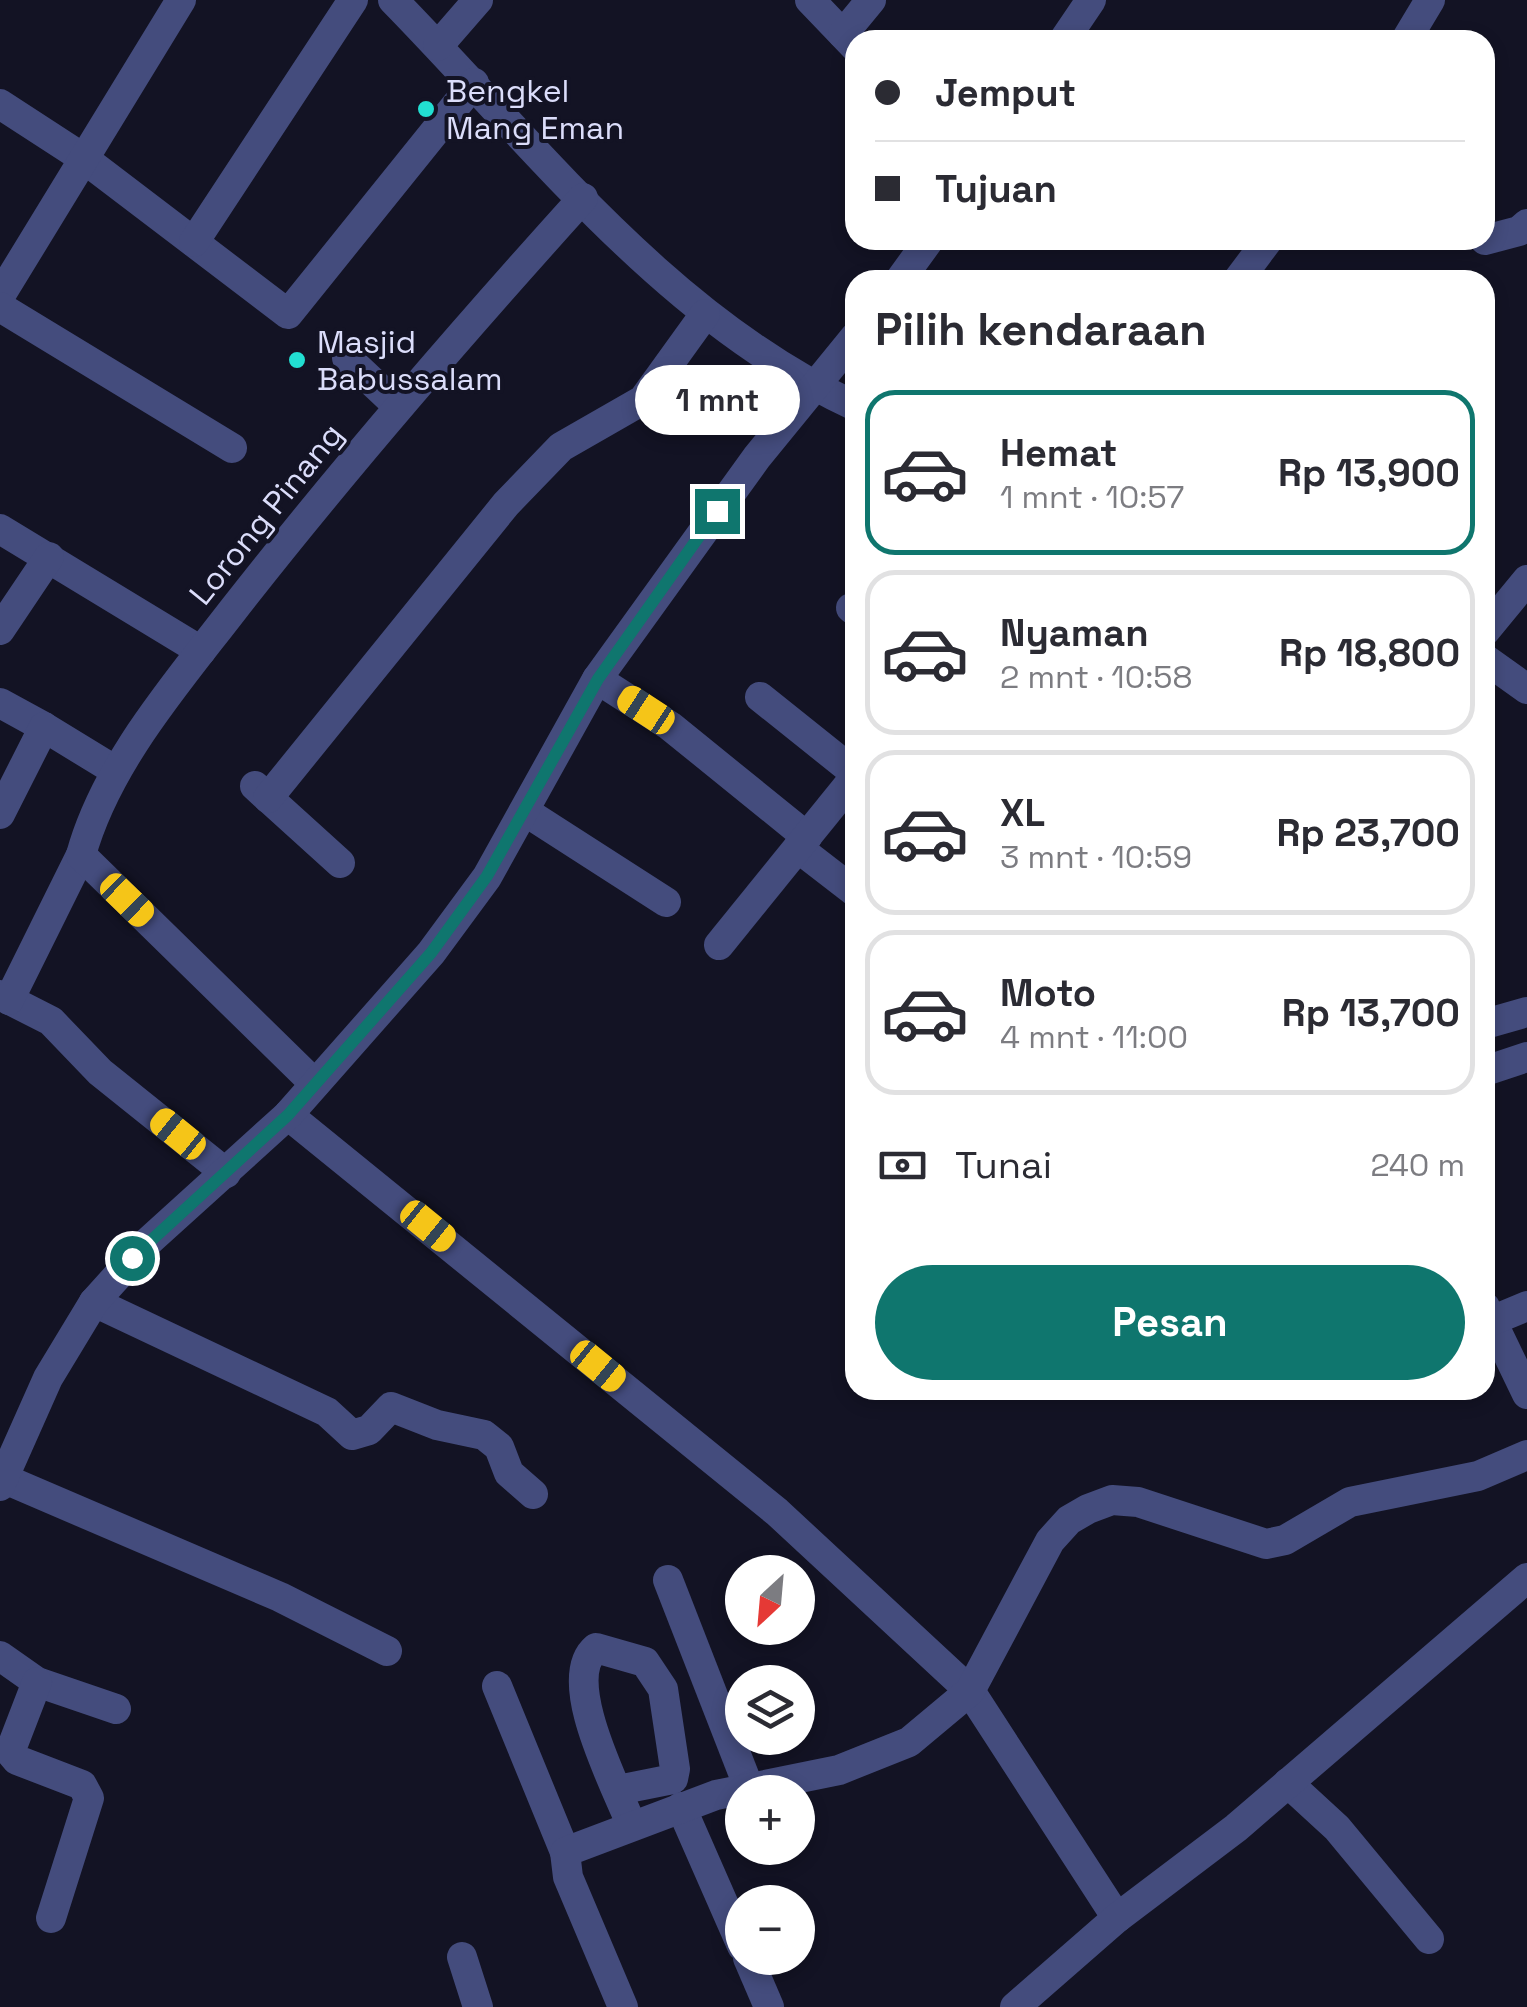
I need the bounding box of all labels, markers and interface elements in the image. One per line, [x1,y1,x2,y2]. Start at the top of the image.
text: Jemput [935,69,1076,117]
place label: Bengkel Mang Eman [446,71,624,148]
marker: Bengkel Mang Eman [415,98,437,120]
text: Tujuan [935,165,1057,213]
text: Pilih kendaraan [875,301,1207,358]
place label: Masjid Babussalam [317,322,503,399]
marker: Masjid Babussalam [286,349,308,371]
callout: 1 mnt [634,366,800,436]
text: 1 mnt [676,380,759,420]
street label: Lorong Pinang [181,415,351,613]
icon: car [880,428,970,518]
text: Hemat [1000,429,1117,477]
text: Rp 13,900 [1278,449,1460,497]
text: 1 mnt · 10:57 [1000,477,1184,517]
route end [695,489,740,534]
icon: car [880,608,970,698]
text: Nyaman [1000,609,1149,657]
text: Rp 18,800 [1279,629,1460,677]
text: 2 mnt · 10:58 [1000,657,1192,697]
car [613,681,679,739]
icon: car [880,788,970,878]
text: XL [1000,789,1045,837]
text: Rp 23,700 [1276,809,1460,857]
text: 3 mnt · 10:59 [1000,837,1192,877]
car [95,868,159,932]
icon: car [880,968,970,1058]
text: Moto [1000,969,1096,1017]
text: Rp 13,700 [1282,989,1460,1037]
text: 4 mnt · 11:00 [1000,1017,1188,1057]
car [145,1103,211,1165]
icon: cash [875,1138,930,1193]
text: Tunai [955,1141,1052,1189]
text: 240 m [1370,1145,1465,1185]
car [395,1195,461,1257]
route start [110,1236,155,1281]
button: Pesan [875,1265,1465,1380]
car [565,1335,631,1397]
north arrow [725,1555,815,1645]
map controls [725,1555,815,1975]
button: layers [725,1665,815,1755]
button: + [725,1775,815,1865]
button: − [725,1885,815,1975]

